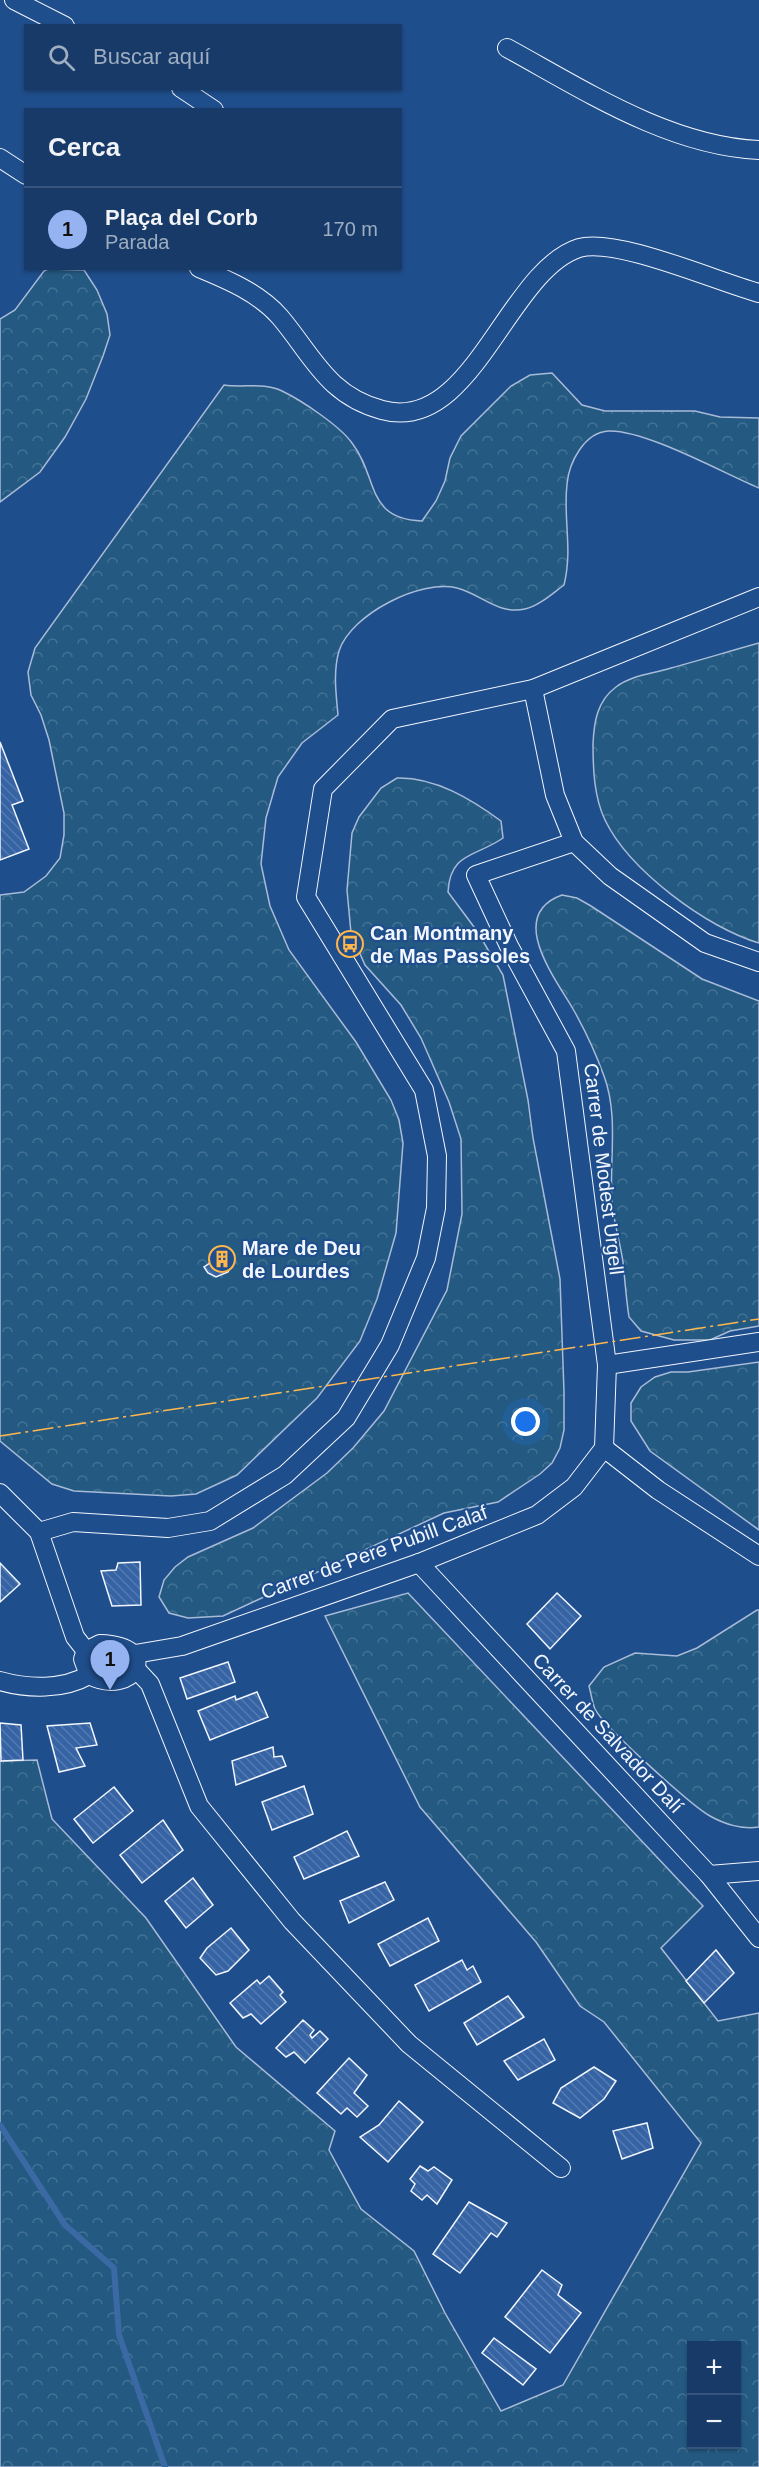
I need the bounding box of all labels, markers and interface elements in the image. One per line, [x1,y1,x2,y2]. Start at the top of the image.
search box [24,24,402,90]
icon: search [45,41,78,74]
text: Buscar aquí [93,44,210,69]
text: Cerca [48,132,120,162]
text: Plaça del Corb [105,205,258,230]
text: 1 [62,218,73,240]
text: 170 m [322,218,378,240]
text: Parada [105,231,170,253]
place label: Can Montmany de Mas Passoles [370,922,530,967]
bus stop icon: Can Montmany de Mas Passoles [335,929,365,959]
street label: Carrer de Modest Urgell [580,1062,628,1276]
place label: Mare de Deu de Lourdes [242,1237,361,1282]
building icon: Mare de Deu de Lourdes [207,1244,237,1274]
your location [511,1407,540,1436]
street label: Carrer de Pere Pubill Calaf [258,1501,490,1603]
pin: 1 [90,1640,130,1690]
street label: Carrer de Salvador Dalí [528,1649,688,1818]
map controls [687,2341,741,2449]
button: + [687,2341,741,2395]
button: − [687,2395,741,2449]

